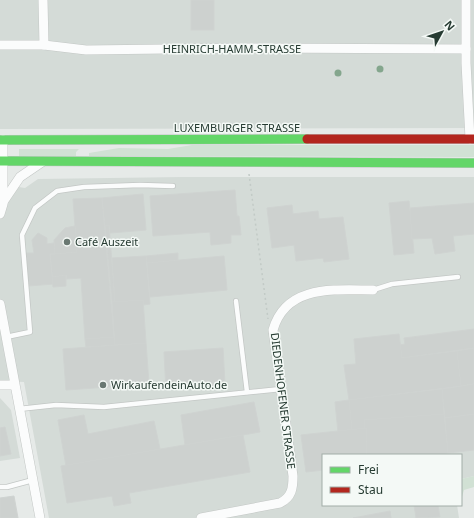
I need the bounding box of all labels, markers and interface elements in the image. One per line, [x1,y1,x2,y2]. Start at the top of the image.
north arrow [422,12,462,52]
text: N [441,17,459,34]
street label: HEINRICH-HAMM-STRASSE [163,41,301,56]
street label: LUXEMBURGER STRASSE [174,120,300,135]
place label: Café Auszeit [75,234,138,249]
marker: Café Auszeit [62,237,72,247]
street label: DIEDENHOFENER STRASSE [268,332,299,470]
place label: WirkaufendeinAuto.de [111,377,227,392]
marker: WirkaufendeinAuto.de [98,380,108,390]
legend [322,454,462,506]
text: Frei [358,461,379,478]
text: Stau [358,481,383,498]

